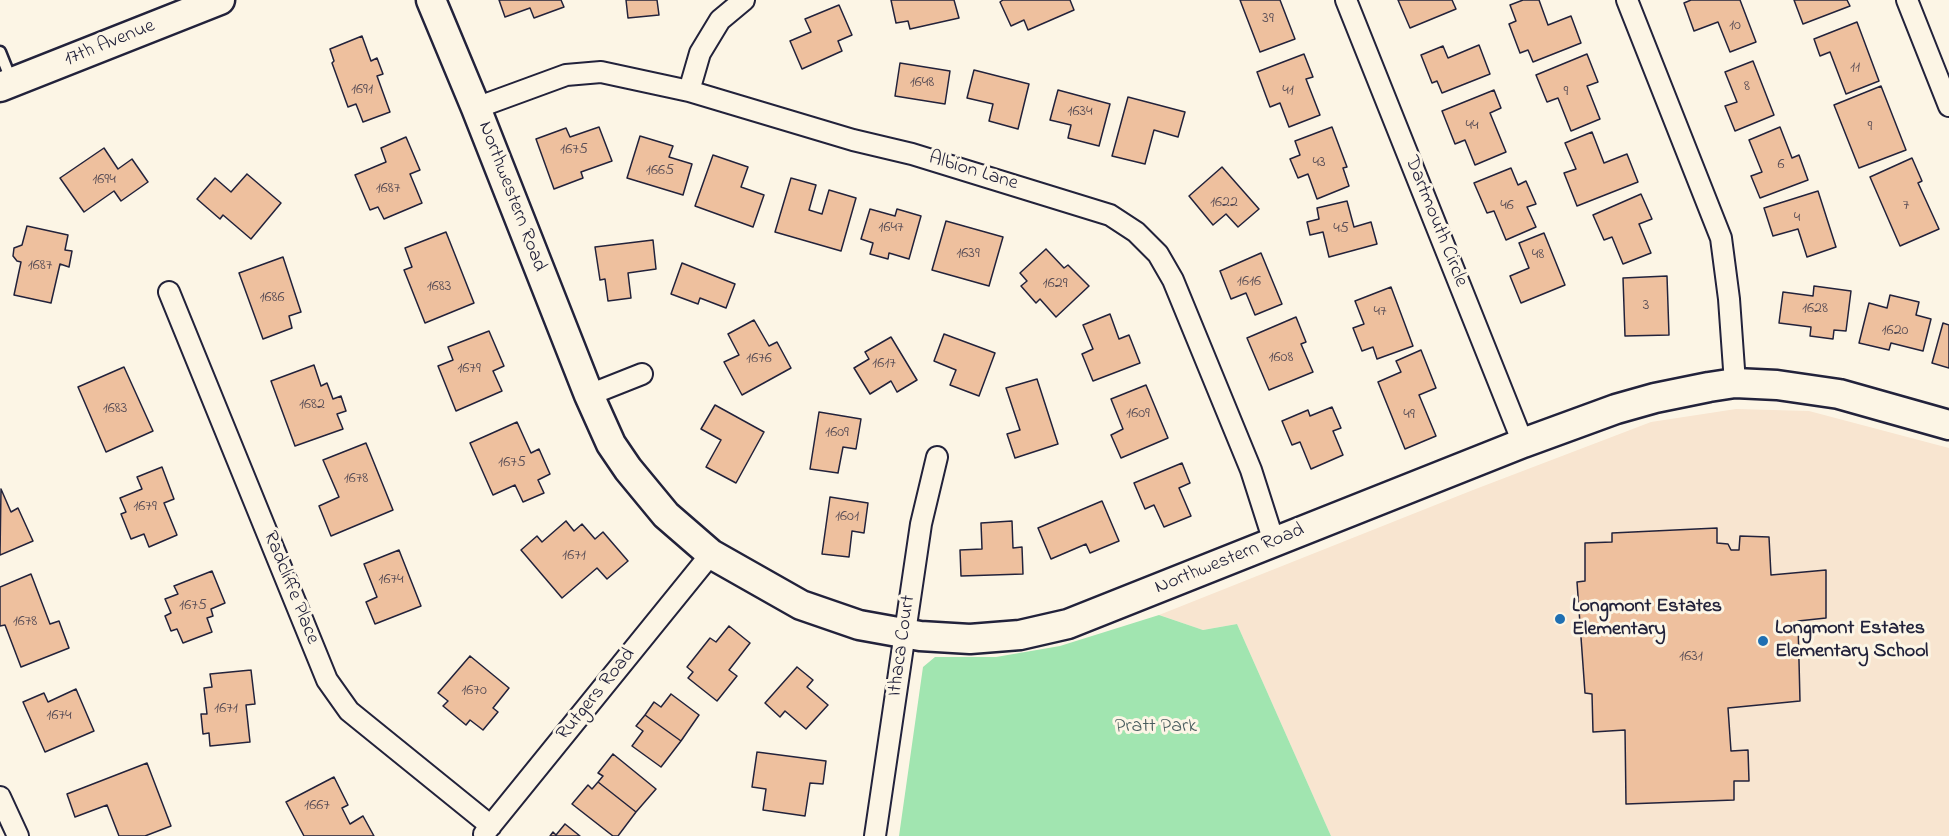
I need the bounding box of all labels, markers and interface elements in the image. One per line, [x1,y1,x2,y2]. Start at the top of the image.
house number: 39 [1262,9,1274,29]
street label: 17th Avenue [61,15,159,73]
house number: 10 [1729,16,1741,36]
house number: 11 [1850,58,1860,78]
house number: 1648 [910,73,934,93]
house number: 8 [1744,77,1750,97]
house number: 1691 [351,80,373,100]
house number: 41 [1282,81,1294,101]
house number: 9 [1564,82,1568,102]
house number: 1634 [1067,102,1093,122]
house number: 44 [1465,116,1479,136]
house number: 9 [1868,117,1872,137]
street label: Northwestern Road [471,119,551,275]
house number: 1675 [560,140,588,160]
street label: Albion Lane [925,147,1021,197]
house number: 43 [1312,153,1326,173]
street label: Dartmouth Circle [1398,153,1472,291]
house number: 6 [1777,155,1785,175]
house number: 1665 [646,161,674,181]
house number: 1694 [92,170,116,190]
house number: 1687 [376,179,400,199]
house number: 1622 [1210,193,1238,213]
house number: 46 [1500,196,1514,216]
house number: 7 [1903,196,1909,216]
house number: 4 [1794,208,1800,228]
house number: 1647 [878,218,904,238]
house number: 45 [1333,219,1349,239]
house number: 1639 [956,244,980,264]
house number: 48 [1532,245,1544,265]
house number: 1687 [28,256,52,276]
house number: 1616 [1237,272,1261,292]
house number: 1629 [1043,274,1067,294]
house number: 1683 [427,277,451,297]
house number: 1686 [259,288,285,308]
house number: 3 [1643,296,1649,316]
house number: 1628 [1802,299,1828,319]
house number: 47 [1373,302,1387,322]
house number: 1620 [1882,321,1908,341]
house number: 1608 [1268,348,1294,368]
house number: 1676 [746,349,772,369]
house number: 1617 [872,354,896,374]
house number: 1679 [457,359,481,379]
house number: 1682 [299,395,325,415]
house number: 1683 [103,399,127,419]
house number: 1609 [1126,404,1150,424]
house number: 49 [1403,405,1415,425]
house number: 1609 [825,423,849,443]
house number: 1675 [498,453,526,473]
house number: 1678 [344,469,368,489]
house number: 1679 [133,497,157,517]
house number: 1601 [835,507,859,527]
street label: Northwestern Road [1152,519,1308,601]
street label: Radcliffe Place [256,528,324,648]
house number: 1671 [562,546,586,566]
house number: 1674 [378,570,404,590]
street label: Ithaca Court [884,594,922,698]
house number: 1675 [179,596,207,616]
place label: Longmont Estates Elementary [1572,596,1722,643]
house number: 1678 [13,612,37,632]
marker: Longmont Estates Elementary [1553,612,1567,626]
place label: Longmont Estates Elementary School [1775,618,1928,665]
marker: Longmont Estates Elementary School [1756,634,1770,648]
street label: Rutgers Road [552,644,642,746]
house number: 1631 [1679,647,1703,667]
house number: 1670 [461,681,487,701]
house number: 1671 [214,699,238,719]
house number: 1674 [46,706,72,726]
park label: Pratt Park [1115,716,1197,740]
house number: 1667 [304,796,330,816]

